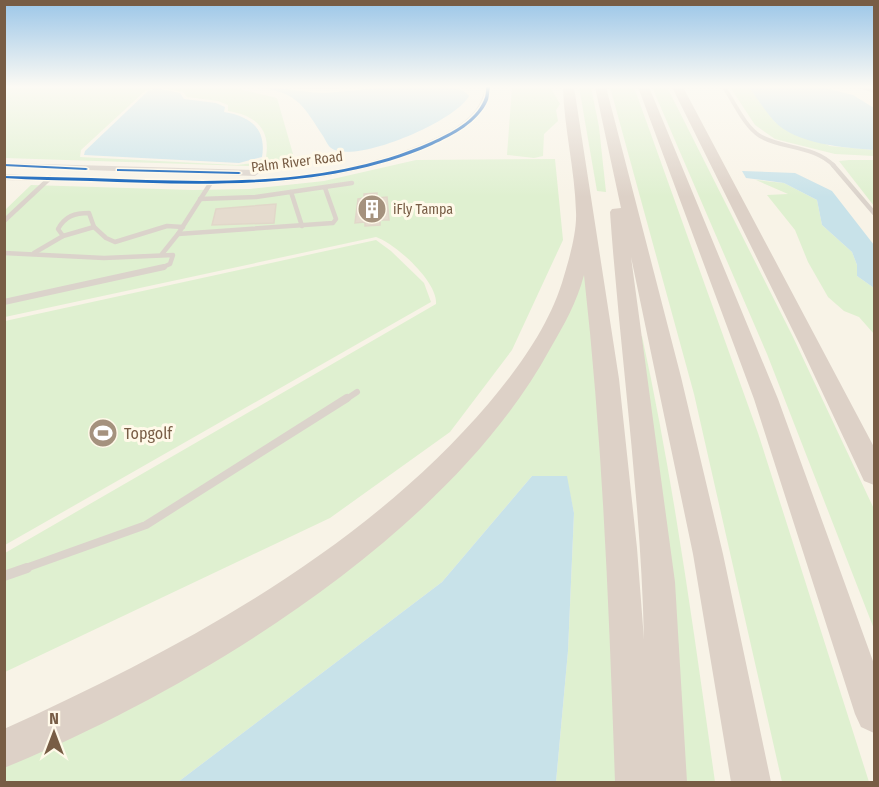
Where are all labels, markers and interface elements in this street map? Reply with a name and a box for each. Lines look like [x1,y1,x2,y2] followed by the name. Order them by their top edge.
[250,148,344,176] street label: Palm River Road
[356,193,388,225] building icon: iFly Tampa
[393,201,453,218] place label: iFly Tampa
[87,417,119,449] sports icon: Topgolf
[124,424,173,443] place label: Topgolf
[24,703,84,763] north arrow
[49,709,59,728] text: N

